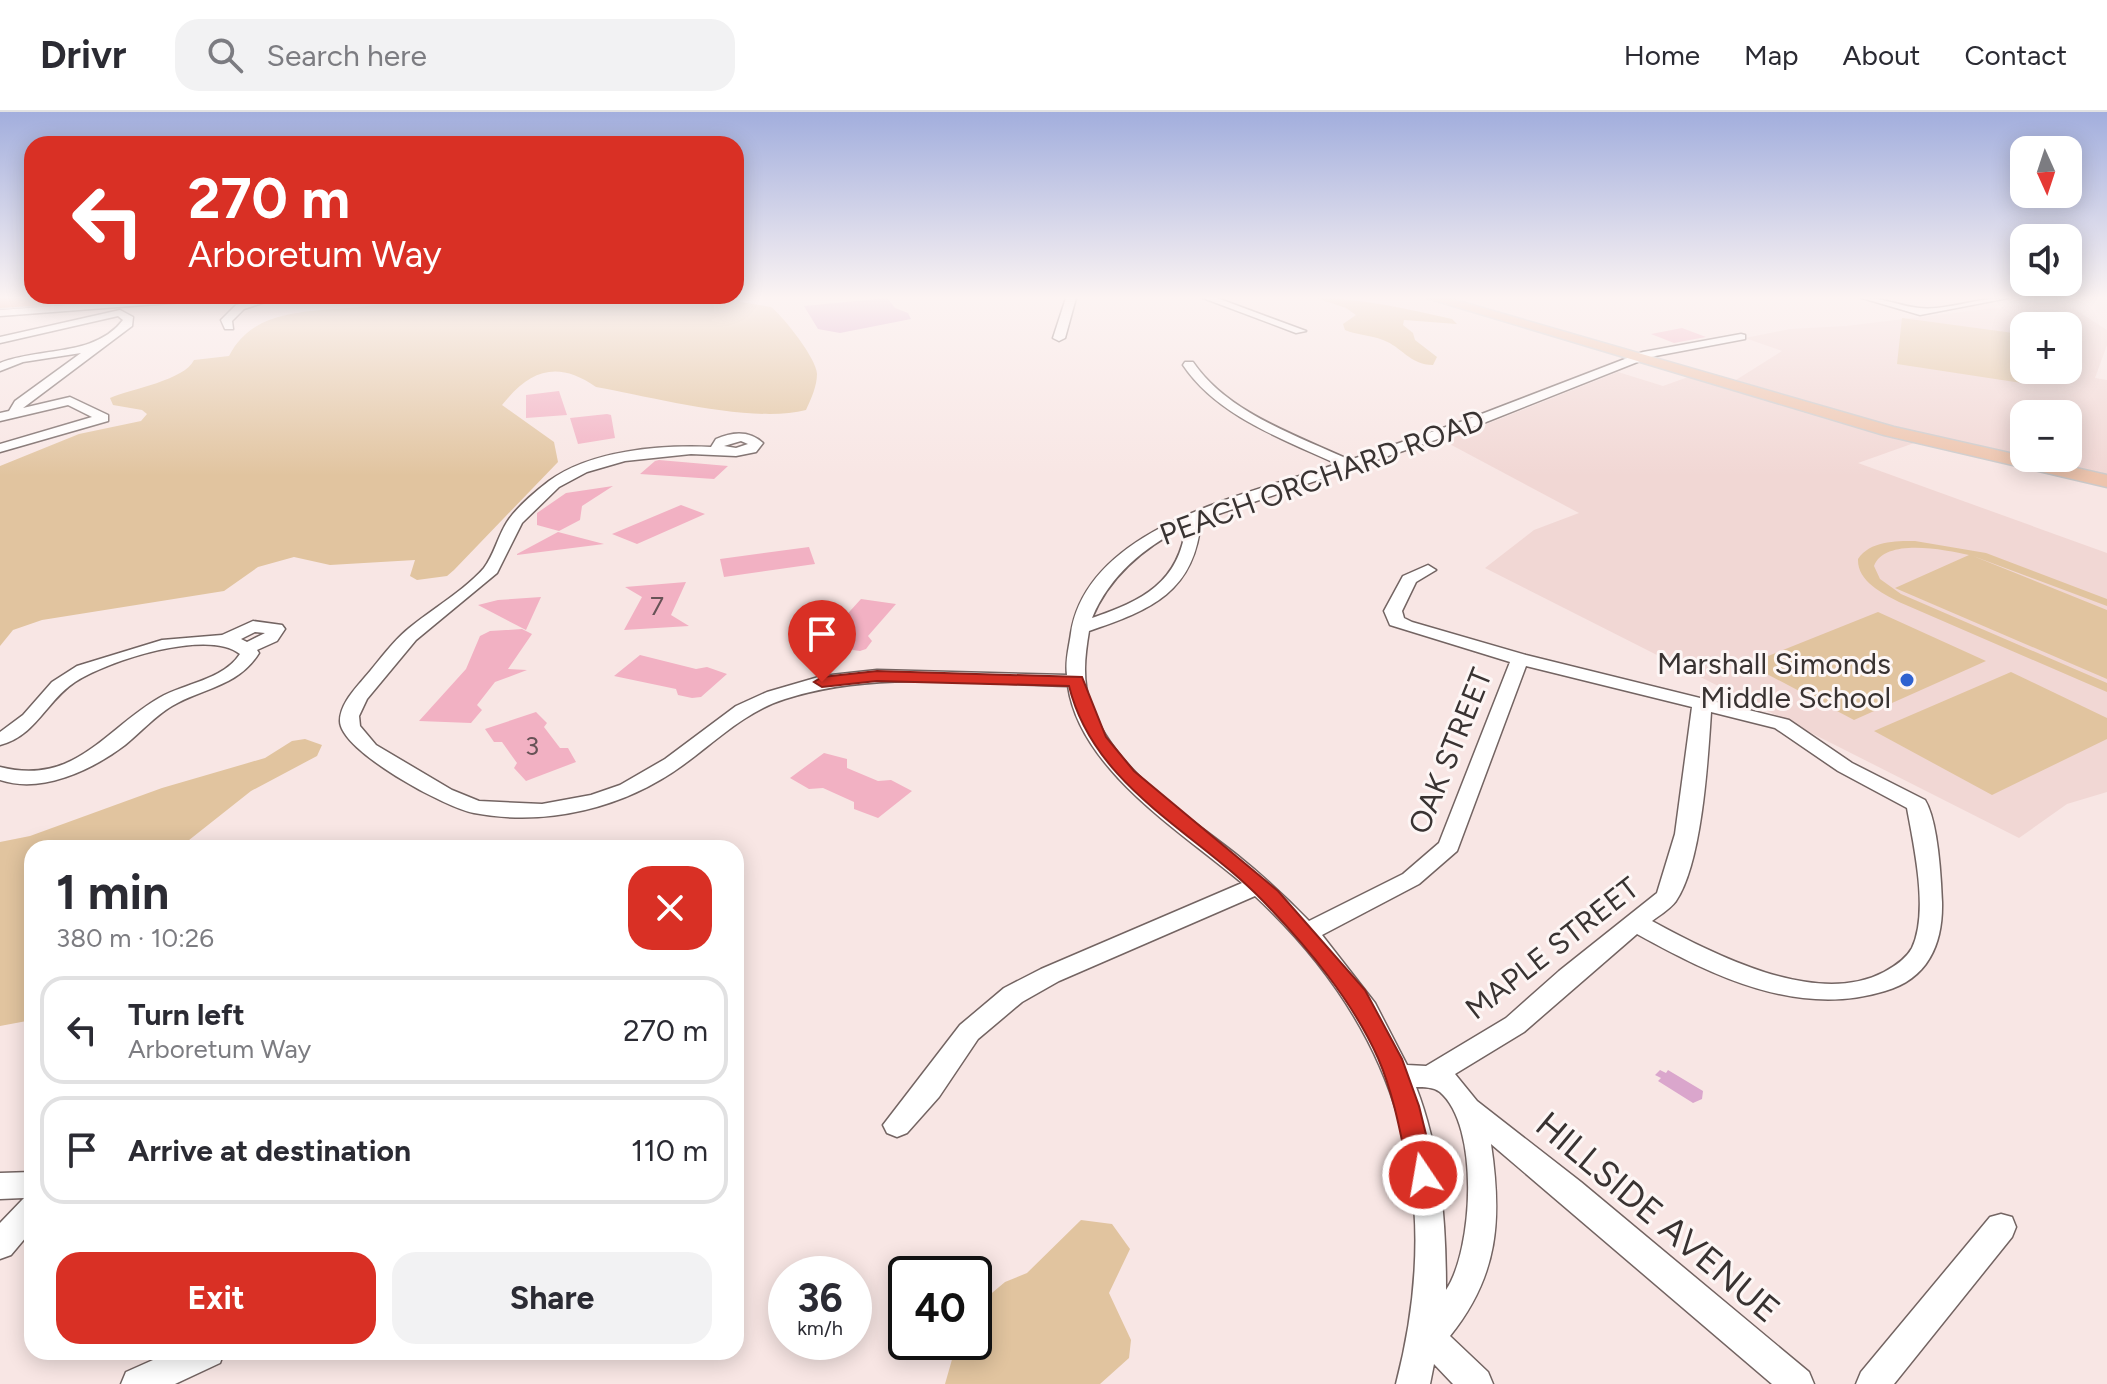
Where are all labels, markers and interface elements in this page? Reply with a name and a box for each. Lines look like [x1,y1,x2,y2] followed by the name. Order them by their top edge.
[175,19,735,91] search box
[40,32,127,78] text: Drivr
[203,33,247,77] icon: search
[267,37,427,74] text: Search here
[1624,38,1700,72] text: Home
[1744,38,1799,72] text: Map
[1843,38,1920,72] text: About
[1964,38,2067,72] text: Contact
[2010,136,2082,208] north arrow
[2010,136,2082,472] map controls
[188,165,350,232] text: 270 m
[56,168,160,272] icon: left
[2010,224,2082,296] button: sound
[188,233,442,276] text: Arboretum Way
[2010,312,2082,384] button: +
[2010,400,2082,472] button: −
[1155,401,1489,553] street label: PEACH ORCHARD ROAD
[650,590,664,622] house number: 7
[788,600,856,682] pin
[800,612,844,656] icon: arrive
[1657,645,1891,716] place label: Marshall Simonds Middle School
[1400,662,1500,839] street label: OAK STREET
[1898,671,1916,689] marker: Marshall Simonds Middle School
[525,730,539,762] house number: 3
[56,863,169,921] text: 1 min
[628,866,712,950] button: close
[1458,869,1646,1027] street label: MAPLE STREET
[56,922,214,954] text: 380 m · 10:26
[128,996,245,1033] text: Turn left
[60,1008,104,1052] icon: left
[623,1012,708,1049] text: 270 m
[128,1033,311,1065] text: Arboretum Way
[1527,1103,1789,1331] street label: HILLSIDE AVENUE
[60,1128,104,1172] icon: arrive
[128,1132,411,1169] text: Arrive at destination
[631,1132,708,1169] text: 110 m
[1381,1133,1465,1217] position arrow
[56,1252,376,1344] button: Exit
[392,1252,712,1344] button: Share
[888,1256,992,1360] speed limit sign: 40
[797,1274,843,1322] text: 36
[797,1316,843,1340] text: km/h

